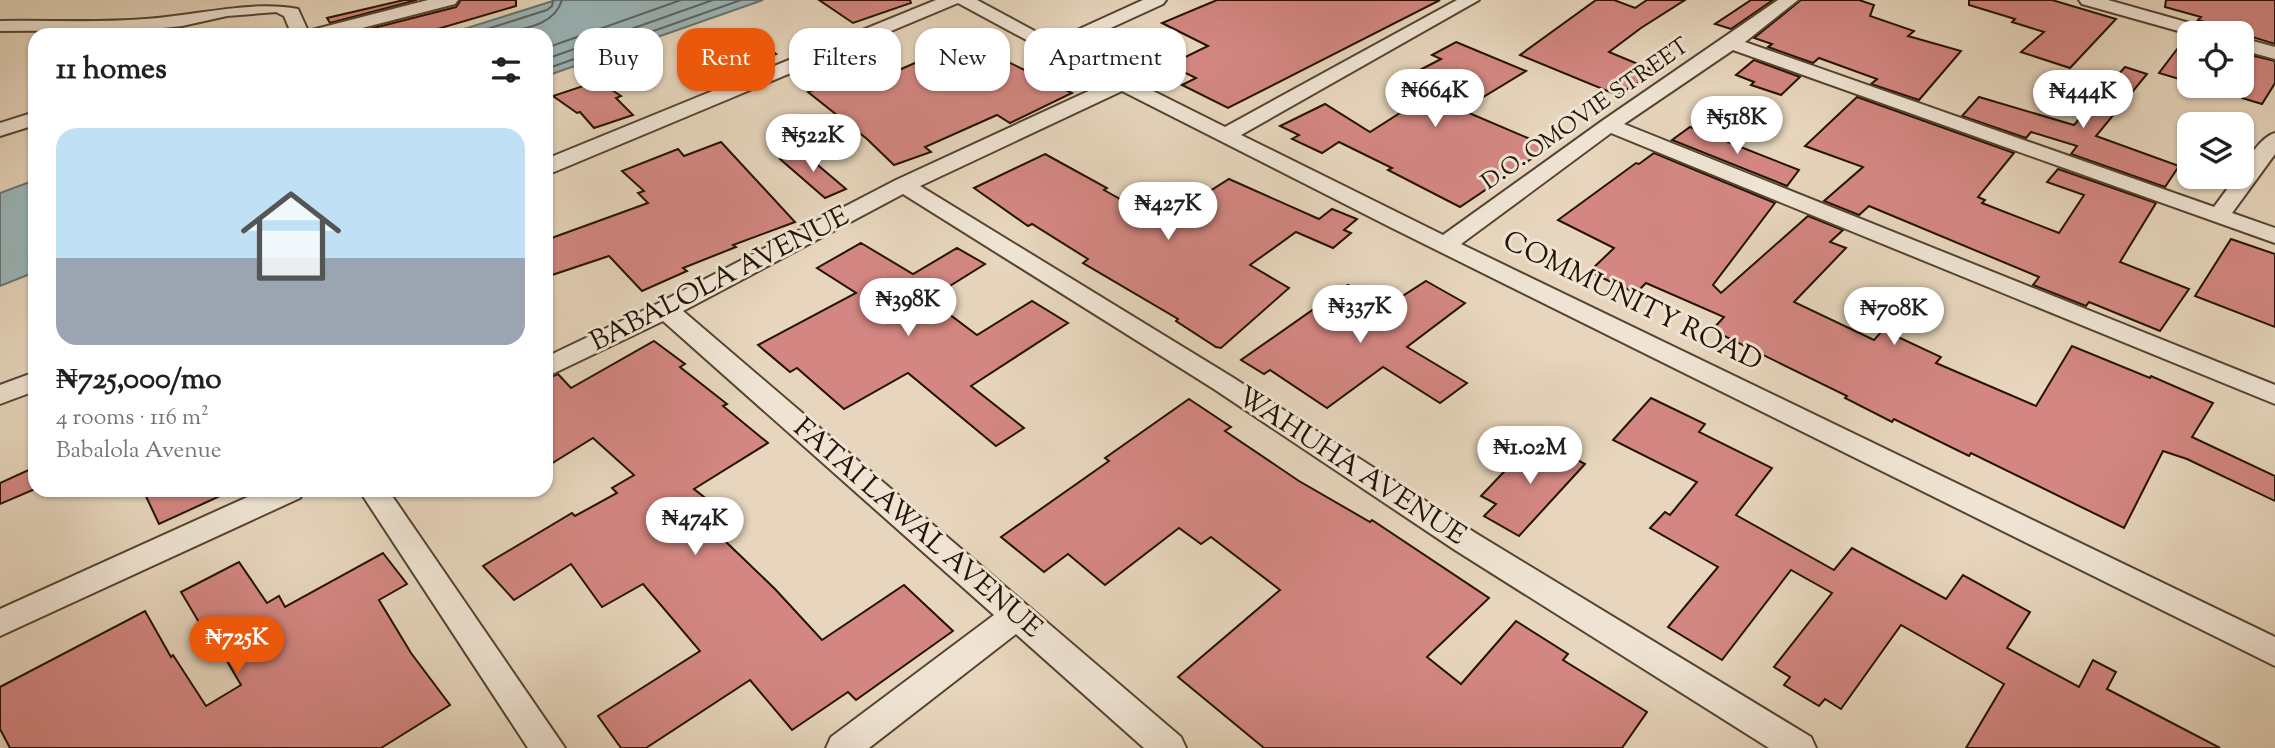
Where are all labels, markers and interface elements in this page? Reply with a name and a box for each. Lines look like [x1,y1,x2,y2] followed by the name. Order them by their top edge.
[2177,21,2254,189] map controls
[2177,21,2254,98] button: locate
[574,28,663,91] chip: Buy
[677,28,775,91] chip: Rent
[789,28,901,91] chip: Filters
[915,28,1010,91] chip: New
[1024,28,1186,91] chip: Apartment
[1475,31,1697,199] street label: D.O. OMOVIE STREET
[56,49,167,92] text: 11 homes
[487,51,525,89] icon: filters
[1386,69,1484,129] pin: ₦664K
[2034,71,2132,130] pin: ₦444K
[1401,75,1469,108] text: ₦664K
[2049,76,2117,109] text: ₦444K
[1688,96,1786,156] pin: ₦518K
[1707,102,1767,135] text: ₦518K
[2177,112,2254,189] button: layers
[764,114,862,174] pin: ₦522K
[782,120,844,153] text: ₦522K
[228,173,354,299] icon: home
[1119,182,1217,242] pin: ₦427K
[1134,188,1202,221] text: ₦427K
[584,197,857,363] street label: BABALOLA AVENUE
[1496,222,1768,382] street label: COMMUNITY ROAD
[859,278,957,338] pin: ₦398K
[875,284,941,317] text: ₦398K
[1311,286,1409,345] pin: ₦337K
[1845,288,1943,347] pin: ₦708K
[1328,291,1392,324] text: ₦337K
[1860,293,1928,326] text: ₦708K
[56,359,222,402] text: ₦725,000/mo
[1229,378,1474,556] street label: WAHUHA AVENUE
[56,402,209,435] text: 4 rooms · 116 m²
[784,410,1050,648] street label: FATAI LAWAL AVENUE
[1473,426,1587,486] pin: ₦1.02M
[1493,432,1567,465] text: ₦1.02M
[56,435,221,468] text: Babalola Avenue
[646,498,744,557] pin: ₦474K
[662,503,728,536] text: ₦474K
[188,616,286,676] pin: ₦725K
[205,622,269,655] text: ₦725K

